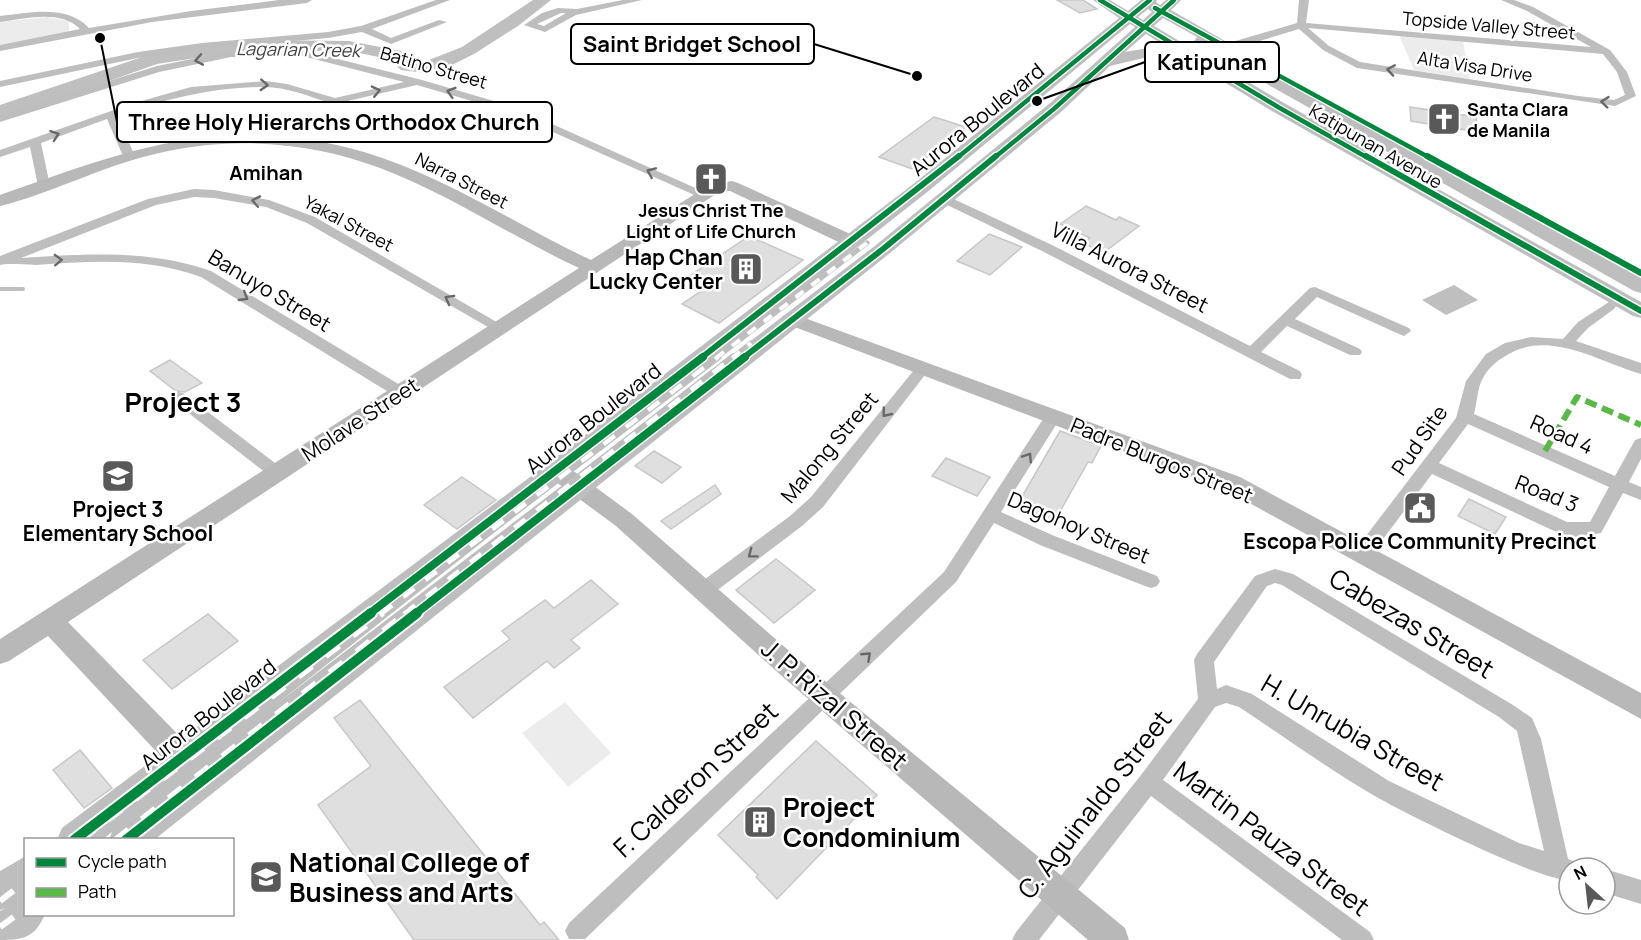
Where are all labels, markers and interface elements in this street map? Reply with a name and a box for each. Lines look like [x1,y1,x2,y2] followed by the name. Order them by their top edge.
[1401,5,1577,45] street label: Topside Valley Street
[571,24,814,64] callout: Saint Bridget School
[583,29,801,59] text: Saint Bridget School
[236,36,363,62] water label: Lagarian Creek
[378,40,490,94] street label: Batino Street
[1145,42,1279,82] callout: Katipunan
[1416,45,1534,87] street label: Alta Visa Drive
[1157,47,1267,77] text: Katipunan
[194,53,204,66] one-way arrow
[904,56,1050,182] street label: Aurora Boulevard
[1386,64,1396,76] one-way arrow
[259,79,268,92] one-way arrow
[371,86,381,99] one-way arrow
[446,87,457,99] one-way arrow
[1600,96,1609,109] one-way arrow
[1467,97,1568,142] place label: Santa Clara de Manila
[1305,98,1447,194] street label: Katipunan Avenue
[1426,101,1462,137] church icon: Santa Clara de Manila
[117,102,552,142] callout: Three Holy Hierarchs Orthodox Church
[129,107,539,137] text: Three Holy Hierarchs Orthodox Church
[49,129,60,142] one-way arrow
[411,146,513,214] street label: Narra Street
[229,159,303,186] district label: Amihan
[693,161,729,197] church icon: Jesus Christ The Light of Life Church
[647,167,658,179] one-way arrow
[300,189,398,257] street label: Yakal Street
[251,196,260,208] one-way arrow
[626,198,796,243] place label: Jesus Christ The Light of Life Church
[1047,215,1213,319] street label: Villa Aurora Street
[203,242,337,338] street label: Banuyo Street
[589,243,723,295] place label: Hap Chan Lucky Center
[728,251,764,287] building icon: Hap Chan Lucky Center
[54,254,63,267] one-way arrow
[238,290,248,302] one-way arrow
[445,295,455,306] one-way arrow
[520,356,666,480] street label: Aurora Boulevard
[296,371,424,467] street label: Molave Street
[125,383,241,420] district label: Project 3
[774,385,884,509] street label: Malong Street
[1385,399,1453,481] street label: Pud Site
[882,407,893,418] one-way arrow
[1526,408,1598,460] street label: Road 4
[1067,411,1257,509] street label: Padre Burgos Street
[1020,452,1031,463] one-way arrow
[100,458,136,494] school or university icon: Project 3 Elementary School
[1511,468,1583,518] street label: Road 3
[1004,484,1154,570] street label: Dagohoy Street
[1402,490,1438,526] public building icon: Escopa Police Community Precinct
[23,495,213,547] place label: Project 3 Elementary School
[1243,527,1597,555] place label: Escopa Police Community Precinct
[748,546,759,557] one-way arrow
[1323,560,1501,686] street label: Cabezas Street
[754,630,916,778] street label: J. P. Rizal Street
[135,652,281,776] street label: Aurora Boulevard
[860,652,871,663] one-way arrow
[1255,665,1451,799] street label: H. Unrubia Street
[605,693,785,865] street label: F. Calderon Street
[1009,702,1179,906] street label: C. Aguinaldo Street
[1167,752,1377,924] street label: Martin Pauza Street
[783,789,960,855] place label: Project Condominium
[742,804,778,840] building icon: Project Condominium
[24,838,234,916] legend
[289,844,529,910] place label: National College of Business and Arts
[78,849,167,873] text: Cycle path
[1557,856,1617,916] north arrow
[248,859,284,895] school or university icon: National College of Business and Arts
[1570,860,1590,885] text: N
[78,879,116,903] text: Path

